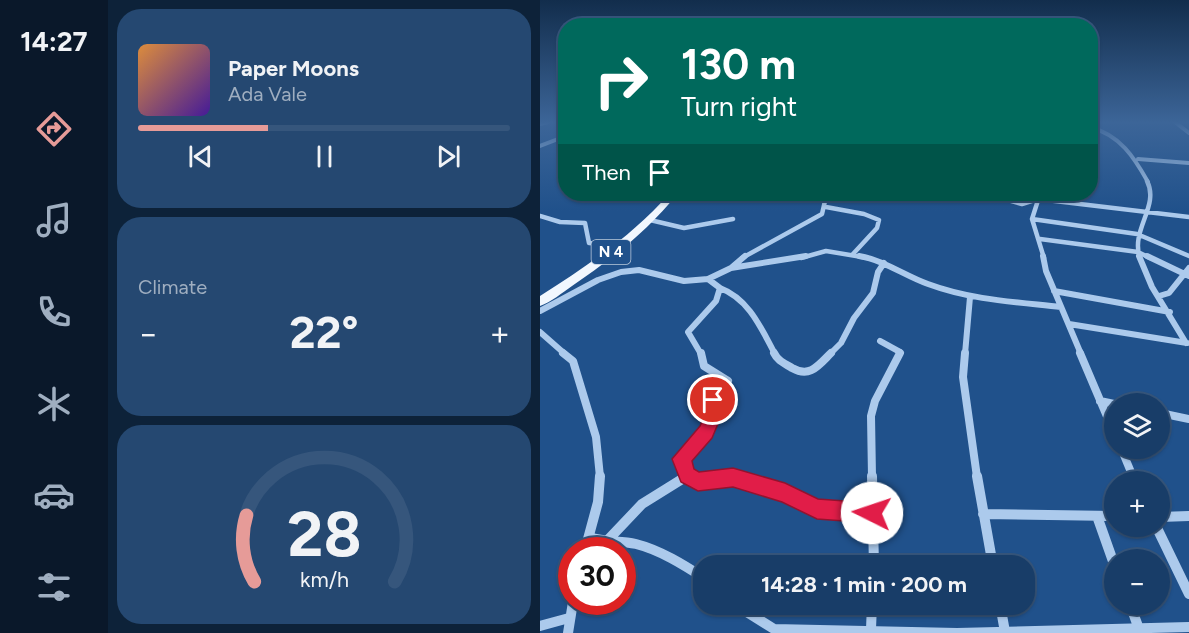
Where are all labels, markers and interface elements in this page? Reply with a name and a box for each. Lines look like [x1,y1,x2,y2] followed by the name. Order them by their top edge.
[20,25,88,58] text: 14:27
[681,39,796,90] text: 130 m
[582,42,660,120] icon: right
[228,55,359,82] text: Paper Moons
[228,82,307,106] text: Ada Vale
[681,90,797,123] text: Turn right
[33,108,75,150] icon: directions
[184,140,217,173] icon: previous
[308,140,341,173] icon: pause
[432,140,465,173] icon: next
[643,156,676,189] icon: arrive
[582,159,631,186] text: Then
[33,199,75,241] icon: music
[592,240,630,264] road number: N 4
[138,275,207,299] text: Climate
[33,291,75,333] icon: phone
[289,305,359,359] text: 22°
[138,314,159,353] text: −
[489,314,510,353] text: +
[687,374,738,425] pin
[33,383,75,425] icon: climate
[696,383,729,416] icon: arrive
[1104,393,1170,615] map controls
[1104,393,1170,459] button: layers
[1104,471,1170,537] button: +
[33,474,75,516] icon: car
[840,481,904,545] position arrow
[287,497,361,572] text: 28
[558,537,636,615] speed limit sign: 30
[1104,549,1170,615] button: −
[33,566,75,608] icon: filters
[300,567,348,592] text: km/h
[761,571,967,598] text: 14:28 · 1 min · 200 m

